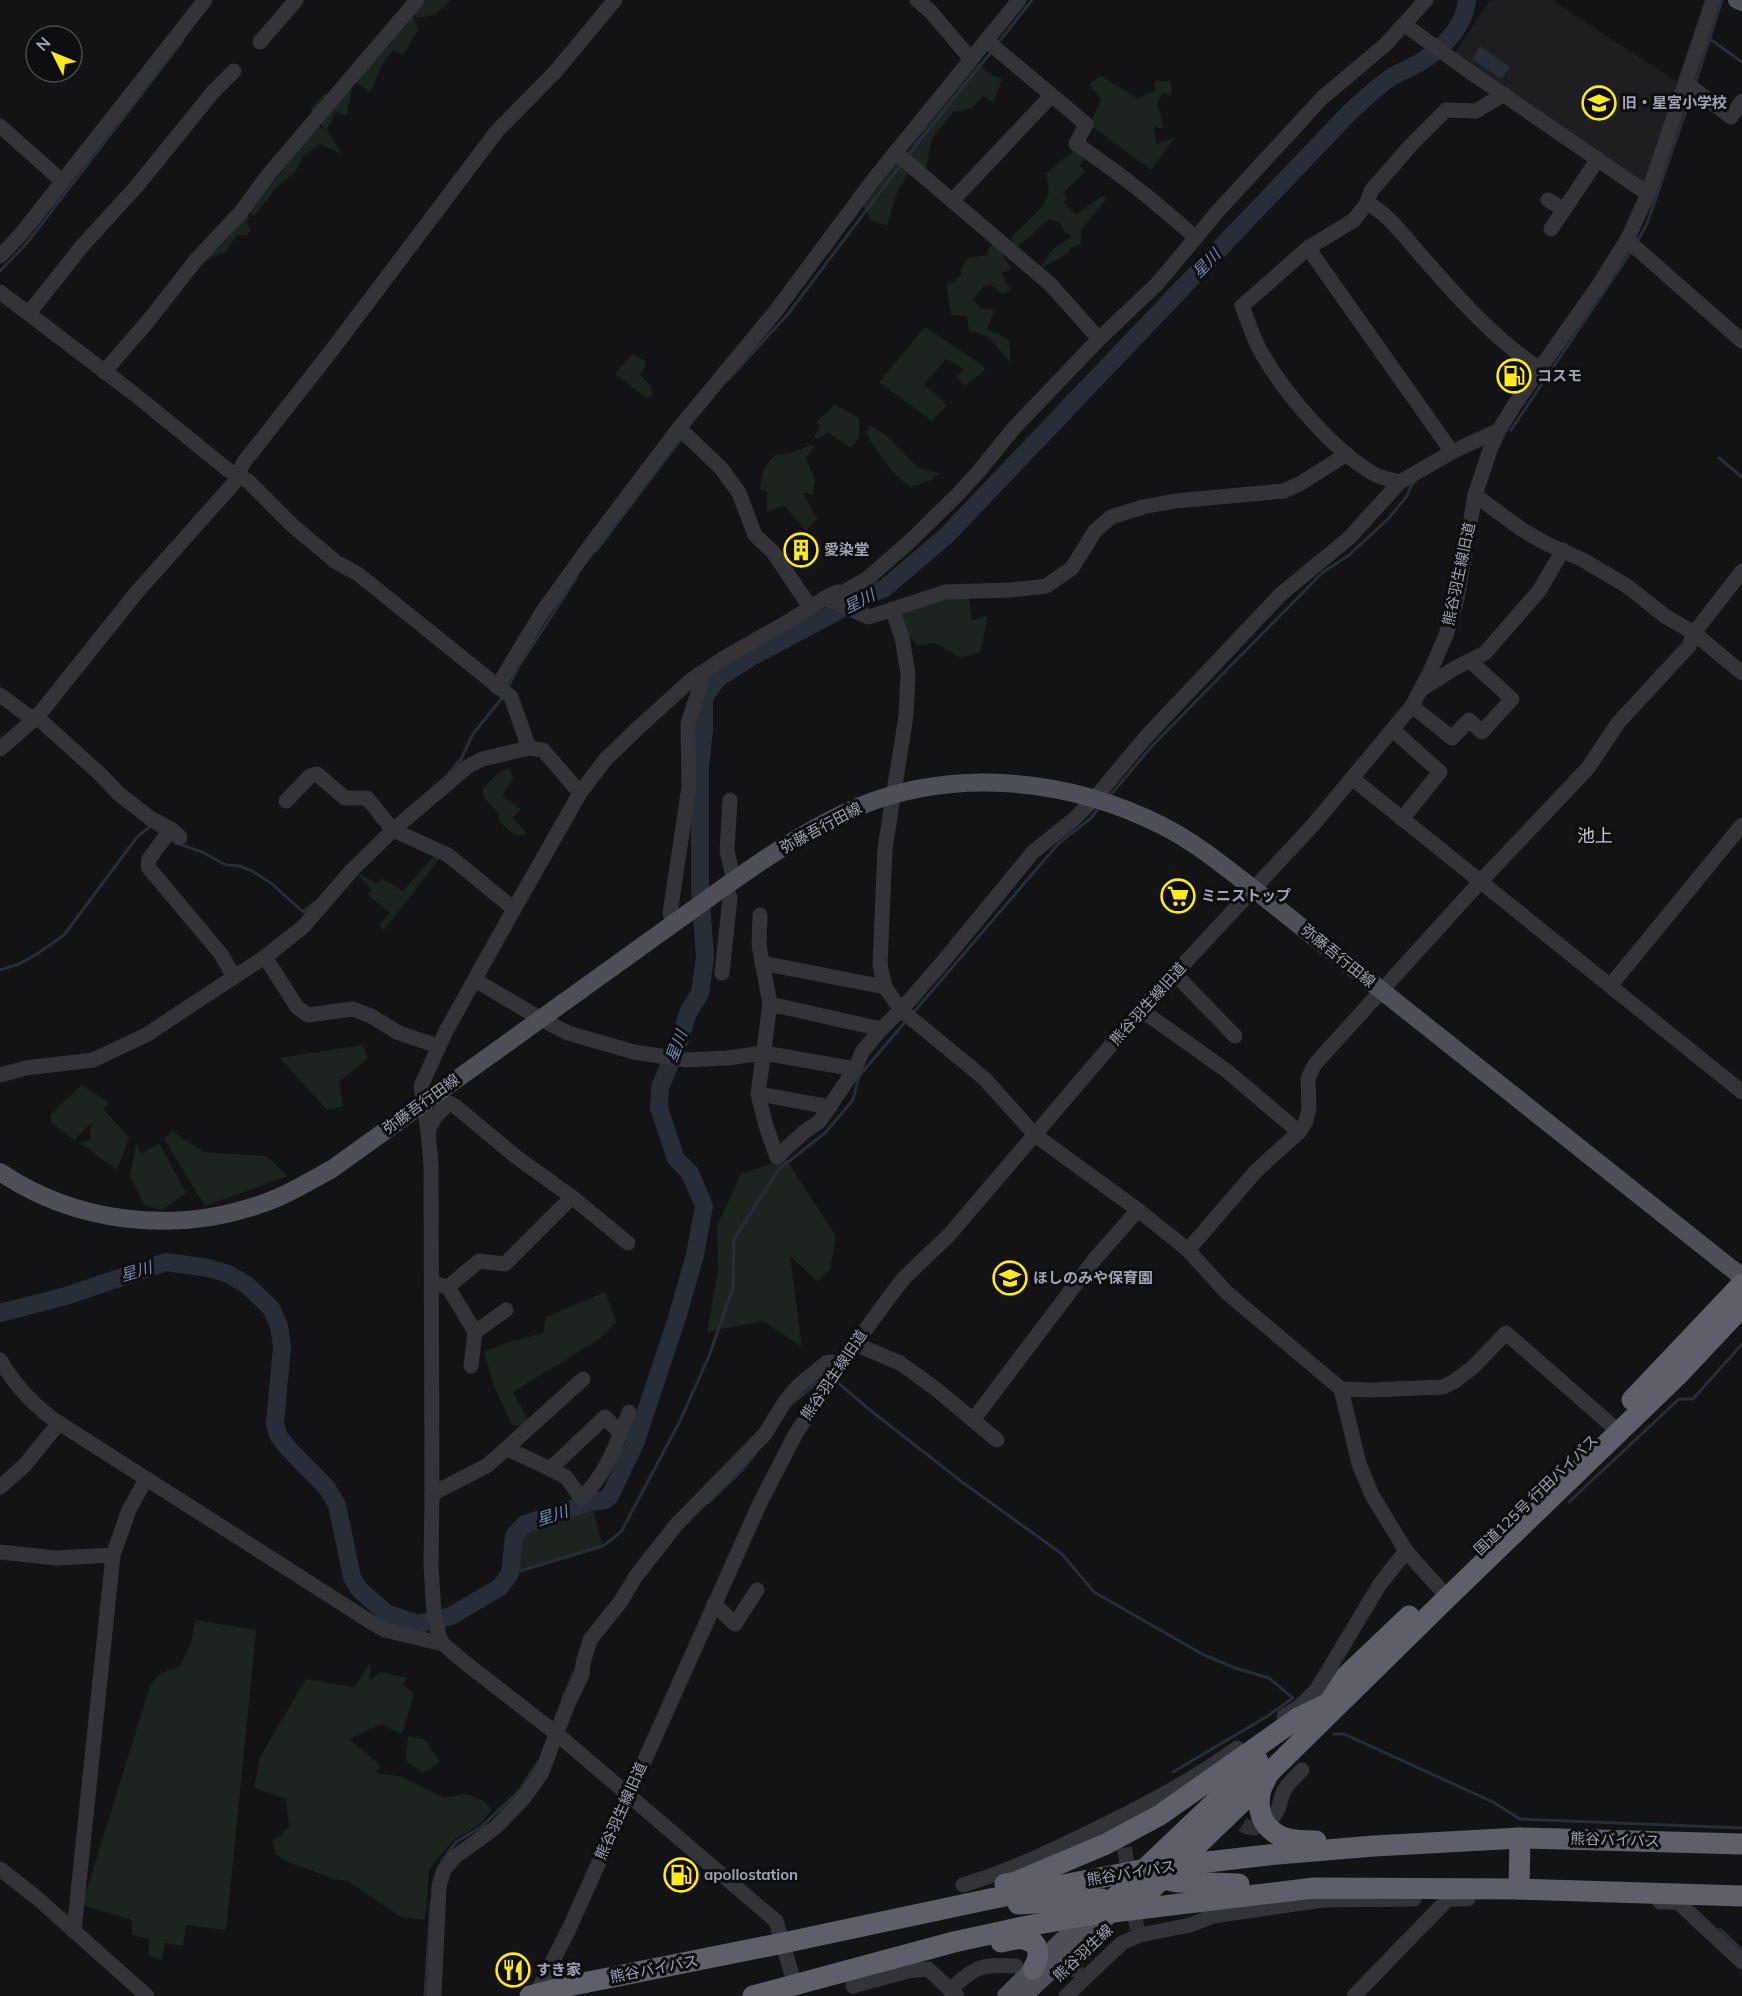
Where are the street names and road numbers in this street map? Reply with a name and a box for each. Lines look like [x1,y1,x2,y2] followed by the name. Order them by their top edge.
[1438,521,1479,627] street label: 熊谷羽生線旧道
[777,798,865,857] street label: 弥藤吾行田線
[1297,920,1379,991] street label: 弥藤吾行田線
[1105,958,1190,1049] street label: 熊谷羽生線旧道
[379,1069,463,1138] street label: 弥藤吾行田線
[796,1326,871,1424] street label: 熊谷羽生線旧道
[1469,1430,1602,1559] street label: 国道125号 行田バイパス
[591,1759,651,1863] street label: 熊谷羽生線旧道
[1570,1828,1660,1851] street label: 熊谷バイパス
[1085,1856,1177,1889] street label: 熊谷バイパス
[1049,1920,1117,1985] street label: 熊谷羽生線
[608,1951,700,1986] street label: 熊谷バイパス

